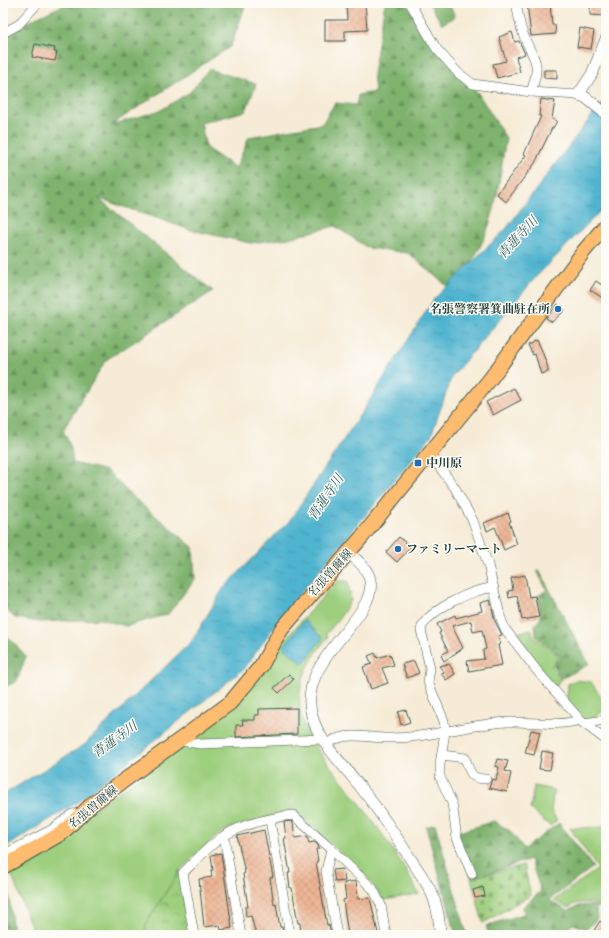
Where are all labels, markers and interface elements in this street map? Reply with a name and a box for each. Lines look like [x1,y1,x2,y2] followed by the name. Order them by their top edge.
[494,212,544,264] water label: 青蓮寺川
[430,302,550,318] place label: 名張警察署箕曲駐在所
[553,304,563,314] marker: 名張警察署箕曲駐在所
[426,456,462,472] place label: 中川原
[413,458,423,468] marker: 中川原
[305,470,350,525] water label: 青蓮寺川
[406,542,502,558] place label: ファミリーマート
[393,544,403,554] marker: ファミリーマート
[305,546,357,601] street label: 名張曽爾線
[89,717,143,763] water label: 青蓮寺川
[66,782,122,833] street label: 名張曽爾線

